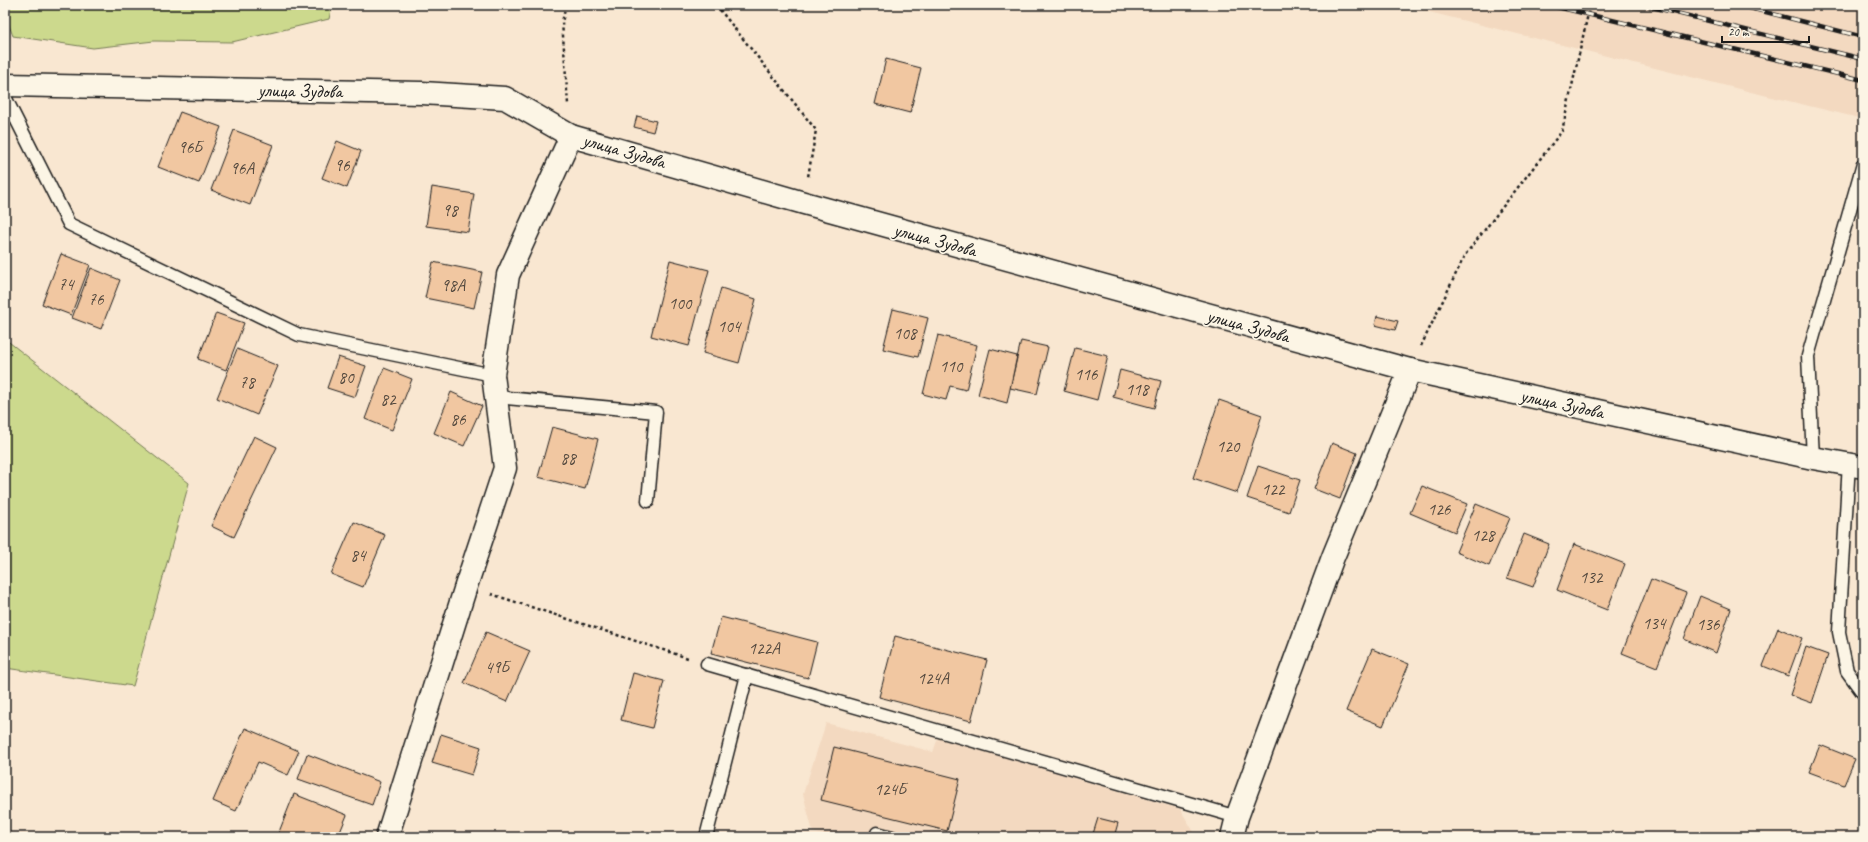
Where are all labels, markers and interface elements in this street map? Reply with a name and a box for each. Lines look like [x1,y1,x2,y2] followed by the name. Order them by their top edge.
[1722,18,1809,44] scale bar
[1728,24,1750,40] text: 20 m
[257,78,345,104] street label: улица Зудова
[579,128,670,175] street label: улица Зудова
[178,137,205,158] house number: 96Б
[334,155,351,176] house number: 96
[230,158,255,179] house number: 96А
[442,200,460,221] house number: 98
[890,217,981,263] street label: улица Зудова
[58,274,76,295] house number: 74
[441,275,466,296] house number: 98А
[88,289,105,310] house number: 76
[669,293,693,314] house number: 100
[1203,303,1294,349] street label: улица Зудова
[718,316,743,337] house number: 104
[894,323,919,344] house number: 108
[940,356,964,377] house number: 110
[1075,364,1099,385] house number: 116
[338,367,355,388] house number: 80
[239,372,257,393] house number: 78
[1126,379,1151,400] house number: 118
[1517,383,1608,425] street label: улица Зудова
[380,389,397,410] house number: 82
[450,409,467,430] house number: 86
[1217,436,1241,457] house number: 120
[560,448,578,469] house number: 88
[1262,479,1286,500] house number: 122
[1428,499,1452,520] house number: 126
[1472,525,1497,546] house number: 128
[350,545,368,566] house number: 84
[1580,567,1604,588] house number: 132
[1643,613,1668,634] house number: 134
[1697,614,1721,635] house number: 136
[748,638,781,659] house number: 122А
[485,657,512,678] house number: 49Б
[917,668,950,689] house number: 124А
[874,779,909,800] house number: 124Б

